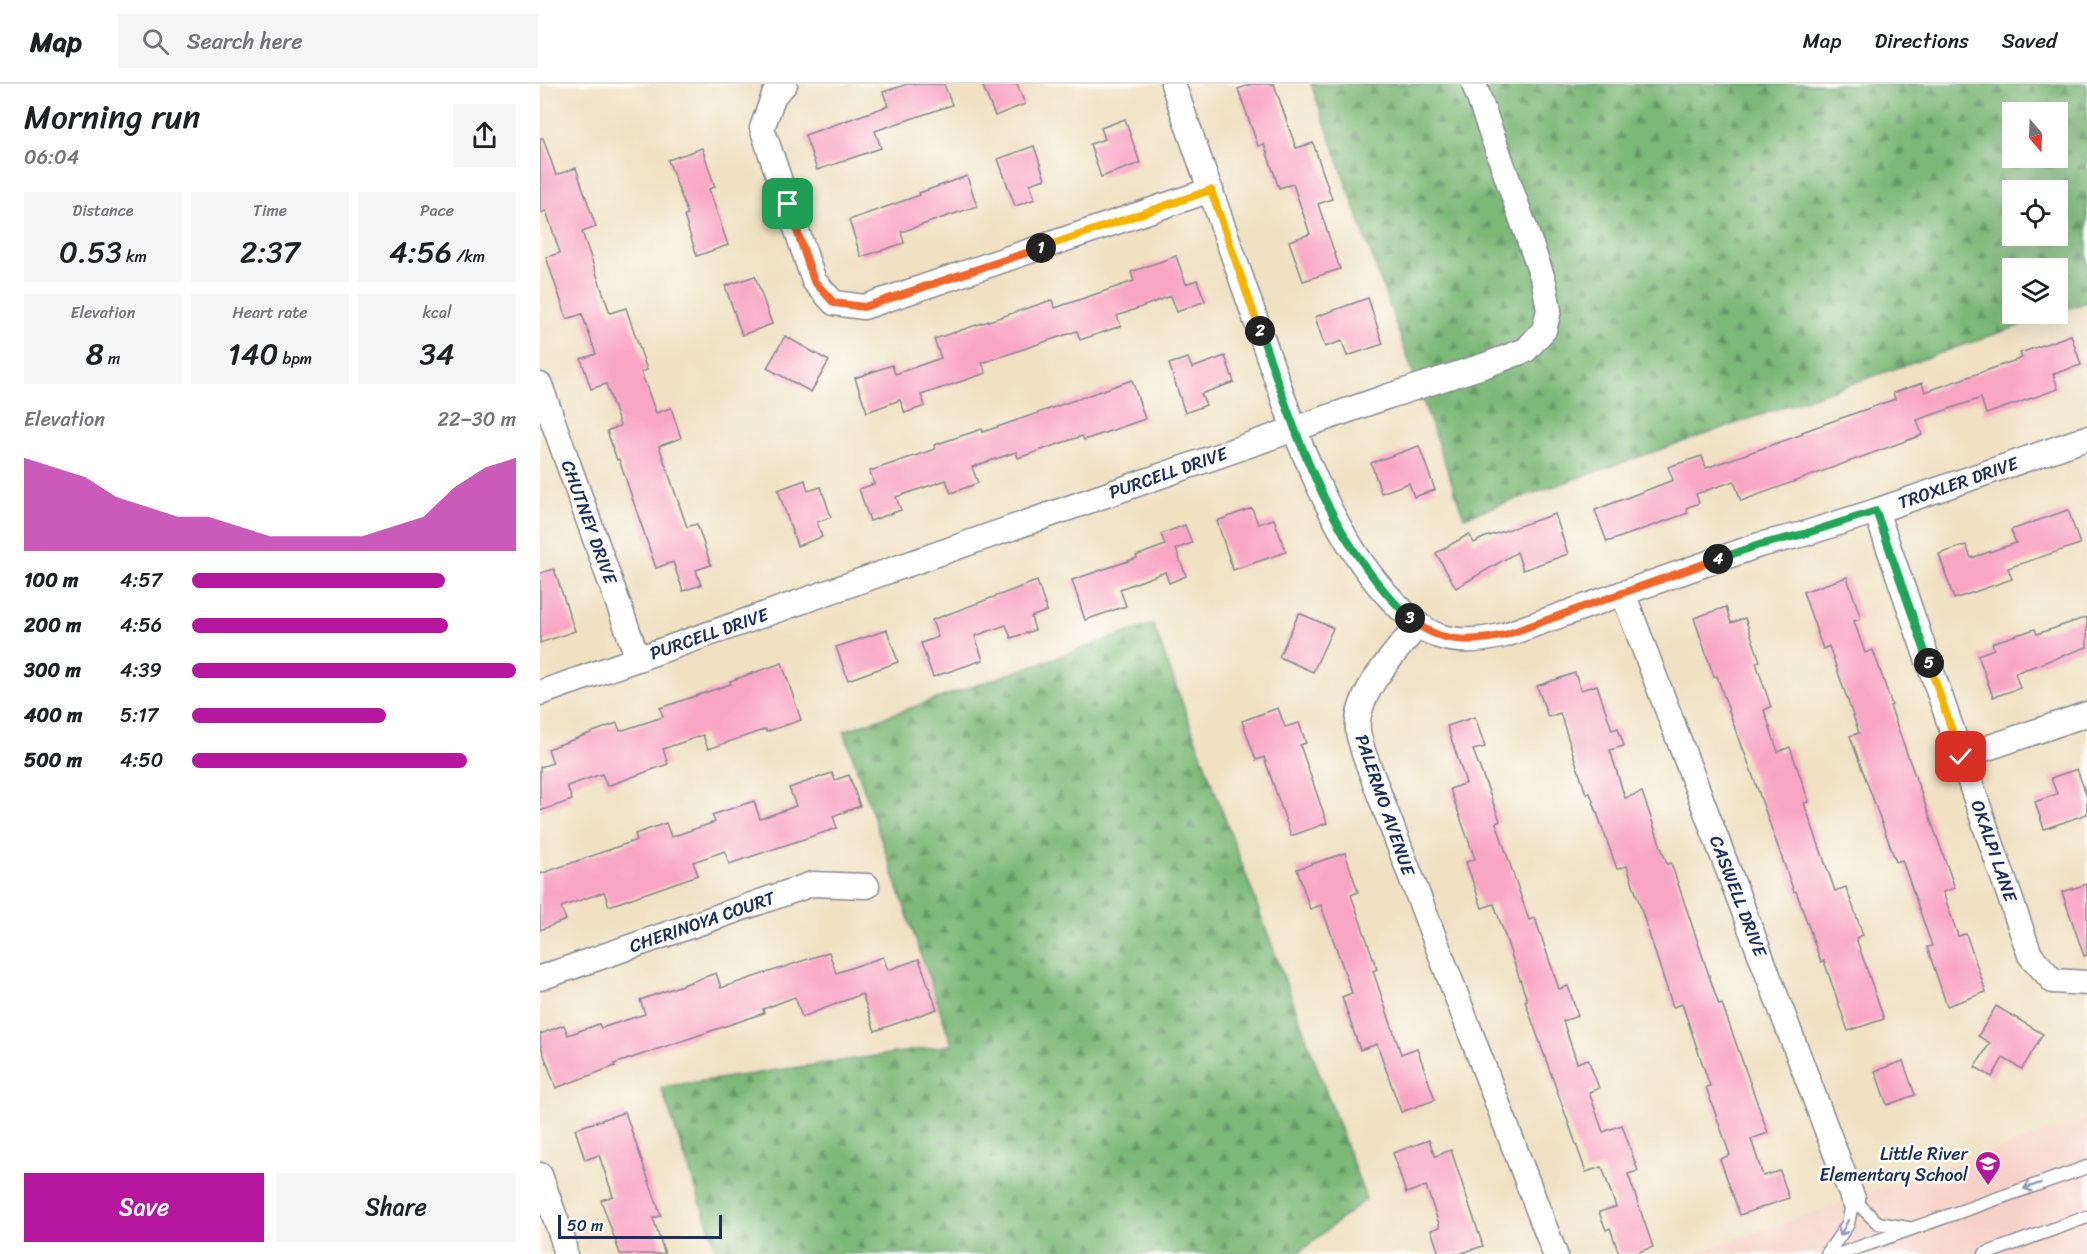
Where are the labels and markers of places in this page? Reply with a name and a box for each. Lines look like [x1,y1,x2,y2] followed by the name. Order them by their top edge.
[762,178,813,229] pin
[1026,233,1056,263] pin: 1
[1245,316,1275,346] pin: 2
[1703,544,1733,574] pin: 4
[1395,603,1425,633] pin: 3
[1914,648,1944,678] pin: 5
[1935,731,1986,782] pin
[1819,1138,1970,1191] place label: Little River Elementary School
[1973,1149,2003,1187] school or university icon: Little River Elementary School

